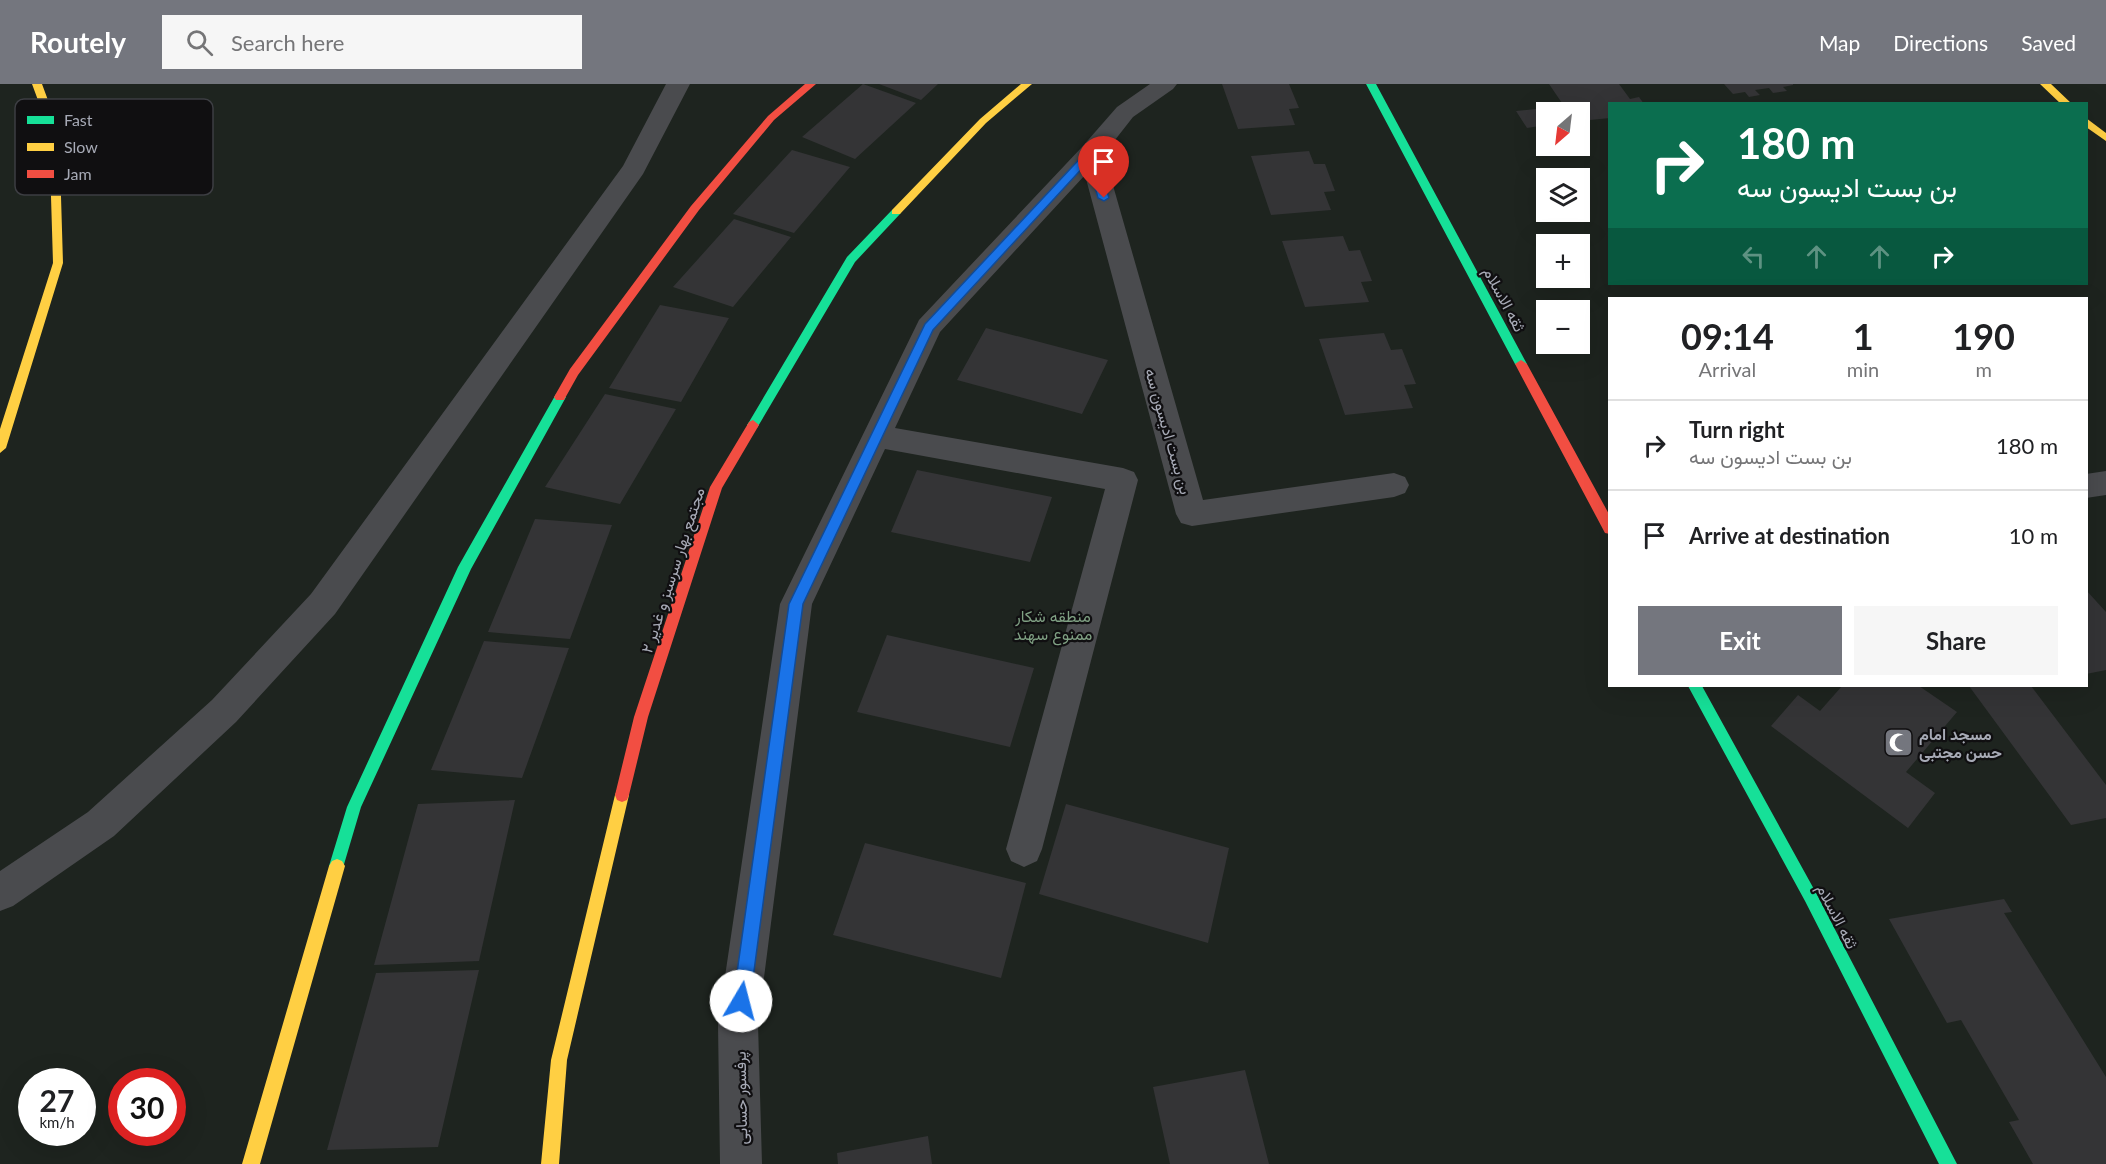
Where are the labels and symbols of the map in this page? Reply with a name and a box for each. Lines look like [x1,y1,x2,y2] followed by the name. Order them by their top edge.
[15,99,213,195] legend
[1536,102,1590,156] north arrow
[64,110,93,129] text: Fast
[1078,136,1129,198] pin
[64,137,98,156] text: Slow
[64,164,92,183] text: Jam
[1478,264,1530,335] street label: ثقه الاسلام
[1140,366,1196,497] street label: بن بست ادیسون سه
[636,485,711,656] street label: مجتمع بهار سرسبز و غدیر ۲
[1014,606,1092,646] park label: منطقه شکار ممنوع سهند
[1919,724,2002,762] place label: مسجد امام حسن مجتبی
[1882,726,1914,758] mosque icon: مسجد امام حسن مجتبی
[1812,880,1862,953] street label: ثقه الاسلام
[709,969,773,1033] position arrow
[730,1051,753,1145] street label: پرفسور حسابی
[108,1068,186,1146] speed limit sign: 30

